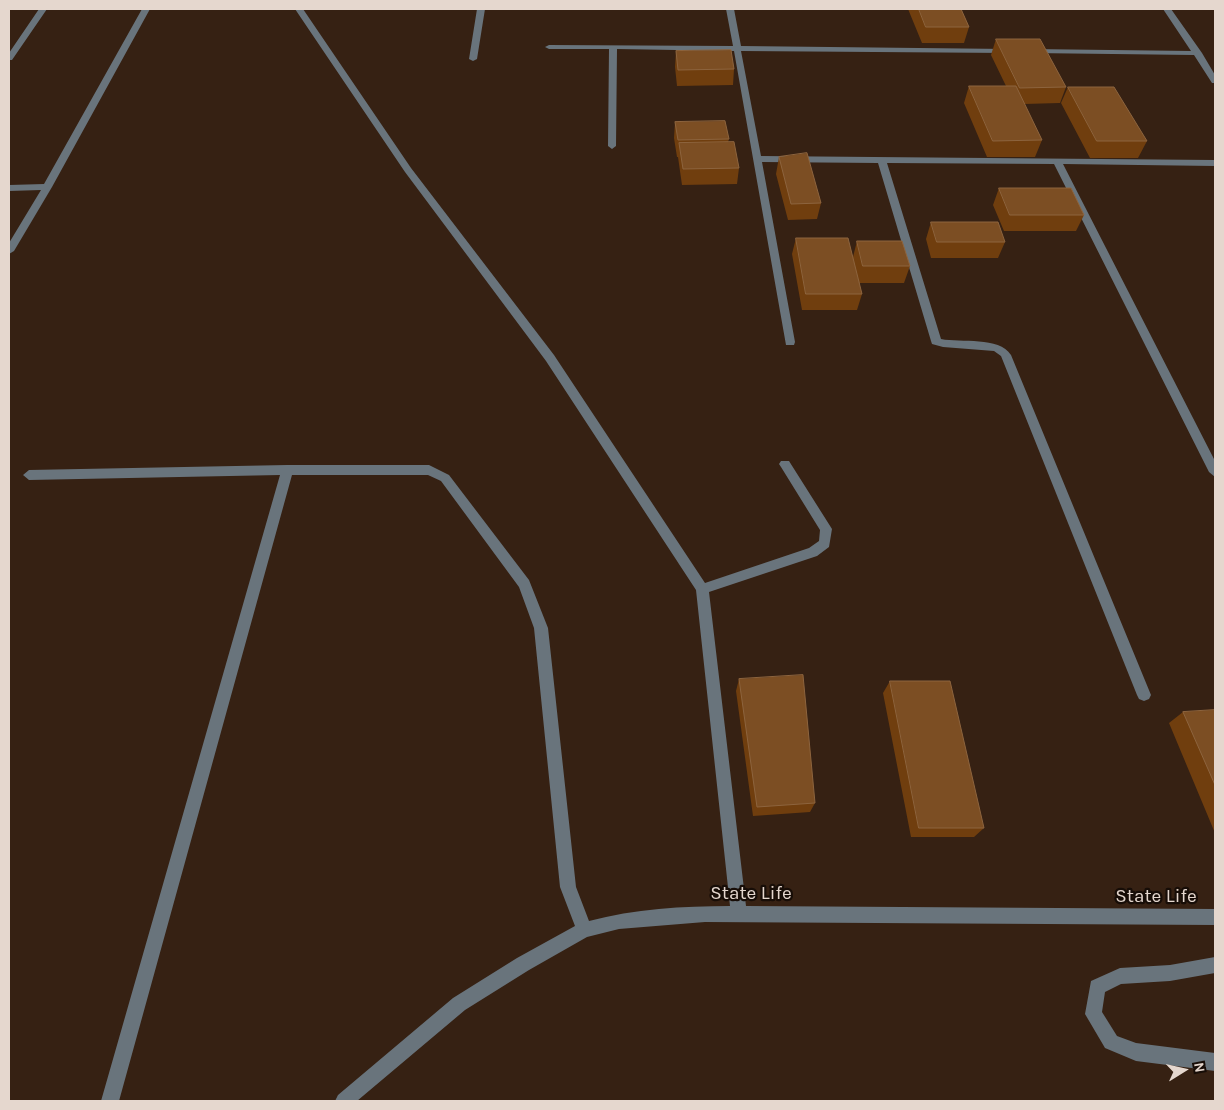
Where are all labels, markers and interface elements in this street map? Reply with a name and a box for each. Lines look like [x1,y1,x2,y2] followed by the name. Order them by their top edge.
[710,883,792,905] street label: State Life
[1115,886,1197,908] street label: State Life
[1159,1045,1209,1095] north arrow
[1190,1061,1209,1074] text: N

